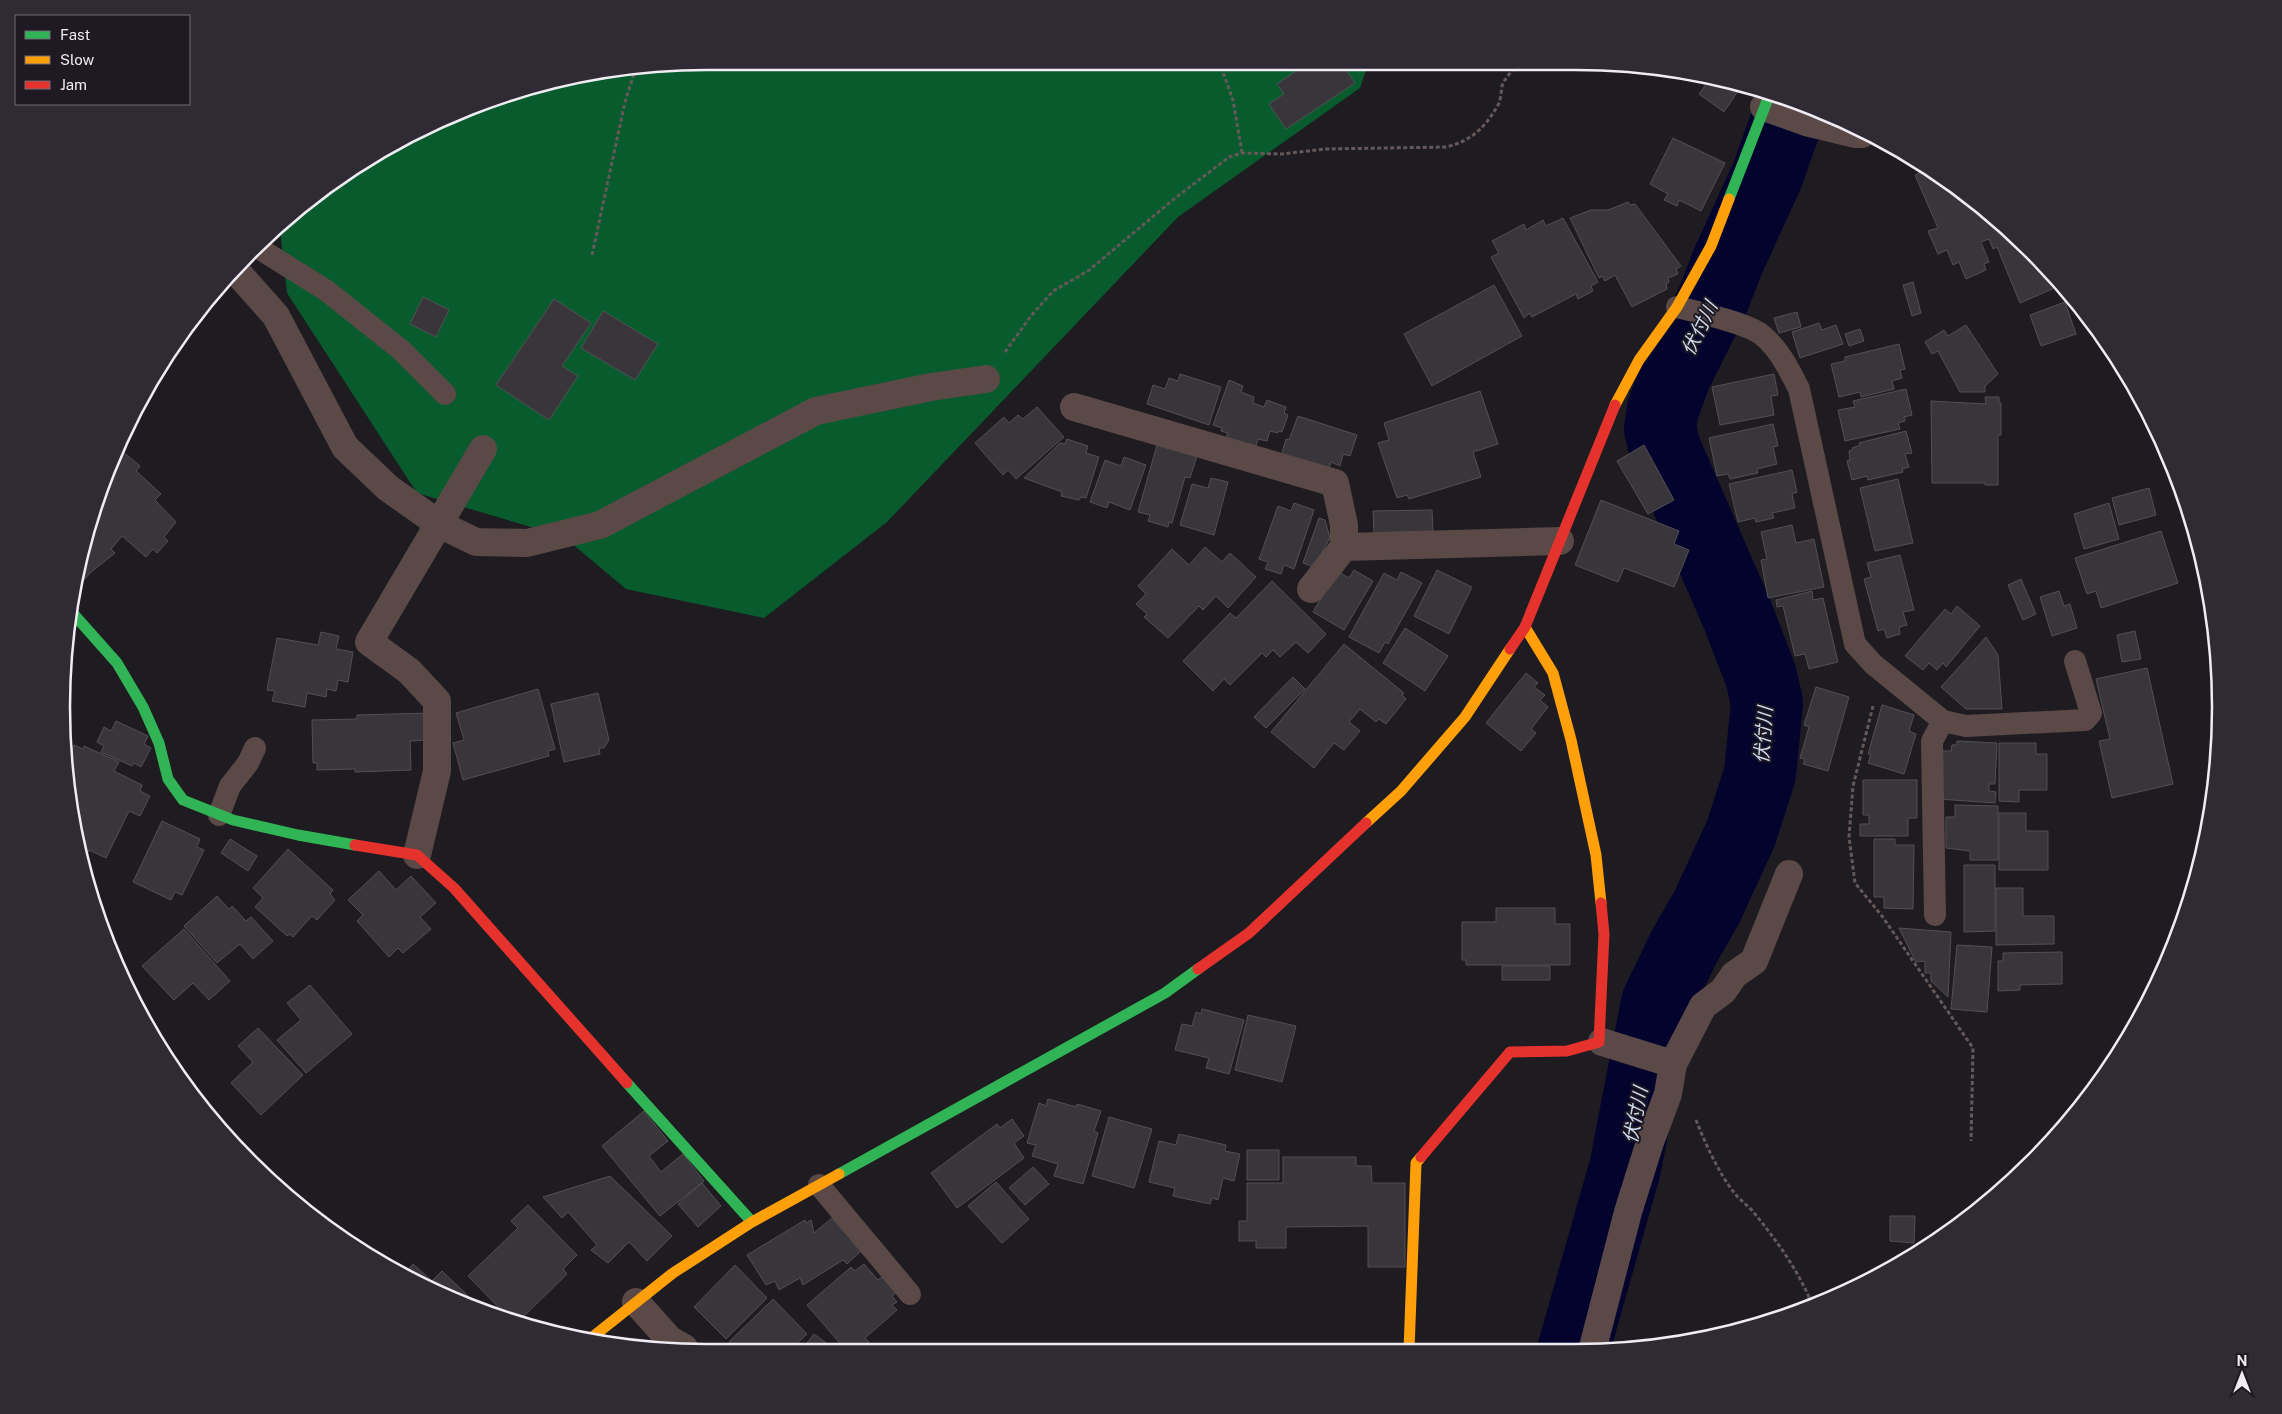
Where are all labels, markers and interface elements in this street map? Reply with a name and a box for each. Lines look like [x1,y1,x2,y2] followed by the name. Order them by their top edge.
[15,15,190,105] legend
[60,26,90,43] text: Fast
[60,51,95,68] text: Slow
[60,76,87,93] text: Jam
[1677,296,1722,358] water label: 伏付川
[1750,704,1776,764] water label: 伏付川
[1619,1083,1652,1145] water label: 伏付川
[2217,1349,2267,1399] north arrow
[2237,1353,2247,1369] text: N

